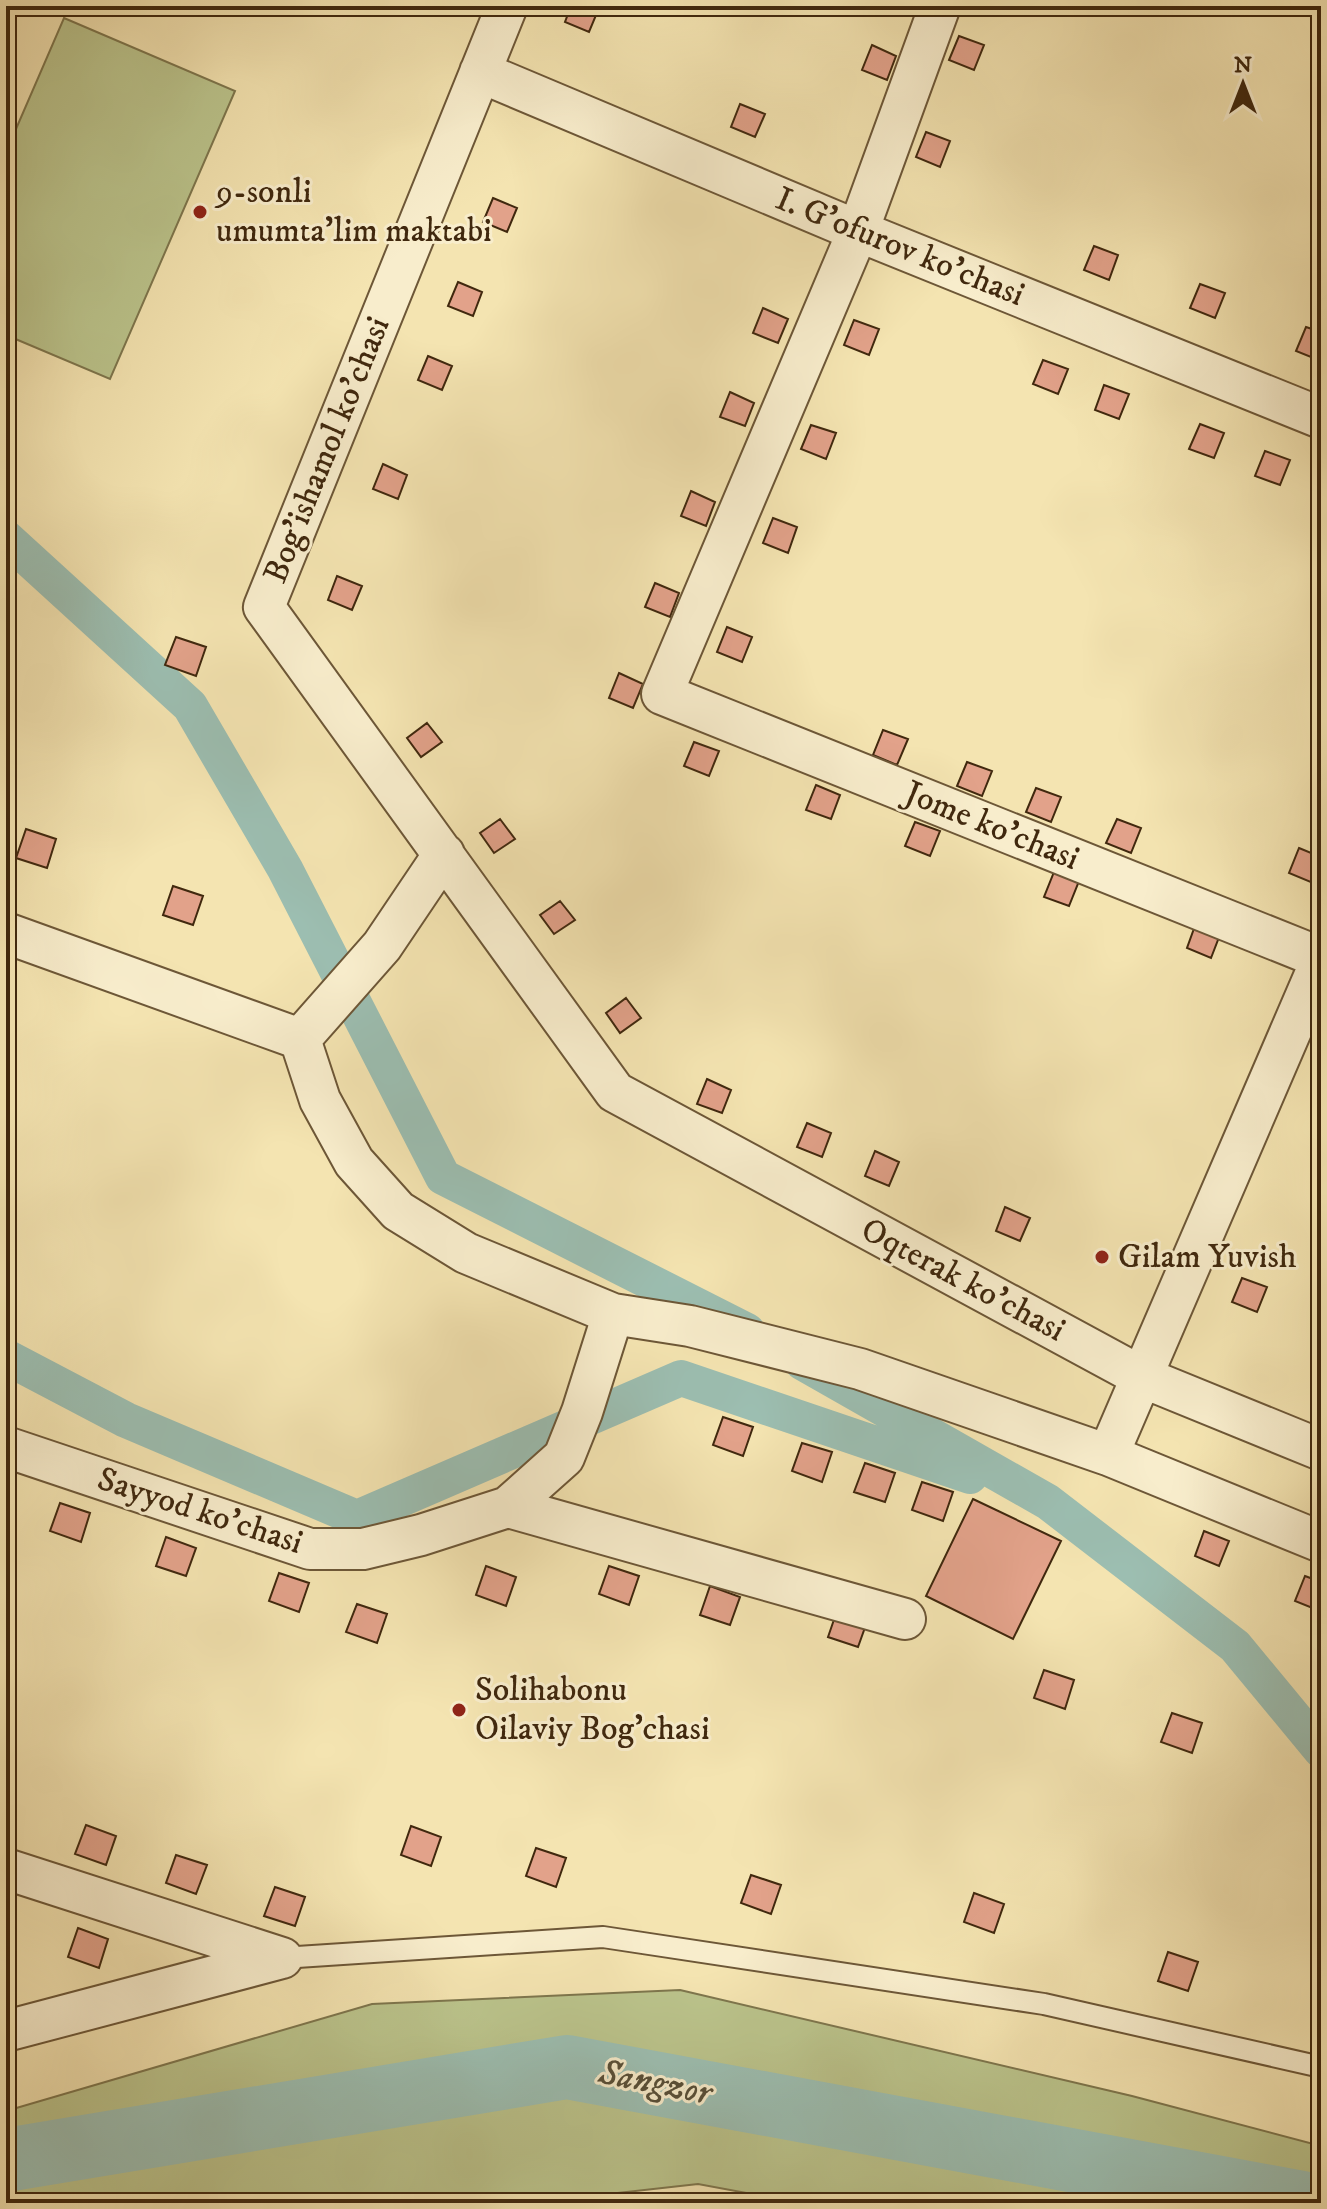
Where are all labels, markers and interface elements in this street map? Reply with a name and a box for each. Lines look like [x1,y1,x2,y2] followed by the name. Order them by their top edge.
[1203,44,1283,124] north arrow
[1234,52,1252,79] text: N
[214,171,492,252] place label: 9-sonli umumta'lim maktabi
[769,178,1031,316] street label: I. G'ofurov ko'chasi
[191,203,209,221] marker: 9-sonli umumta'lim maktabi
[254,311,400,589] street label: Bog'ishamol ko'chasi
[896,771,1085,880] street label: Jome ko'chasi
[854,1209,1072,1351] street label: Oqterak ko'chasi
[1118,1236,1297,1278] place label: Gilam Yuvish
[1093,1248,1111,1266] marker: Gilam Yuvish
[92,1458,308,1564] street label: Sayyod ko'chasi
[475,1669,710,1750] place label: Solihabonu Oilaviy Bog’chasi
[450,1701,468,1719] marker: Solihabonu Oilaviy Bog’chasi
[594,2050,718,2117] water label: Sangzor

